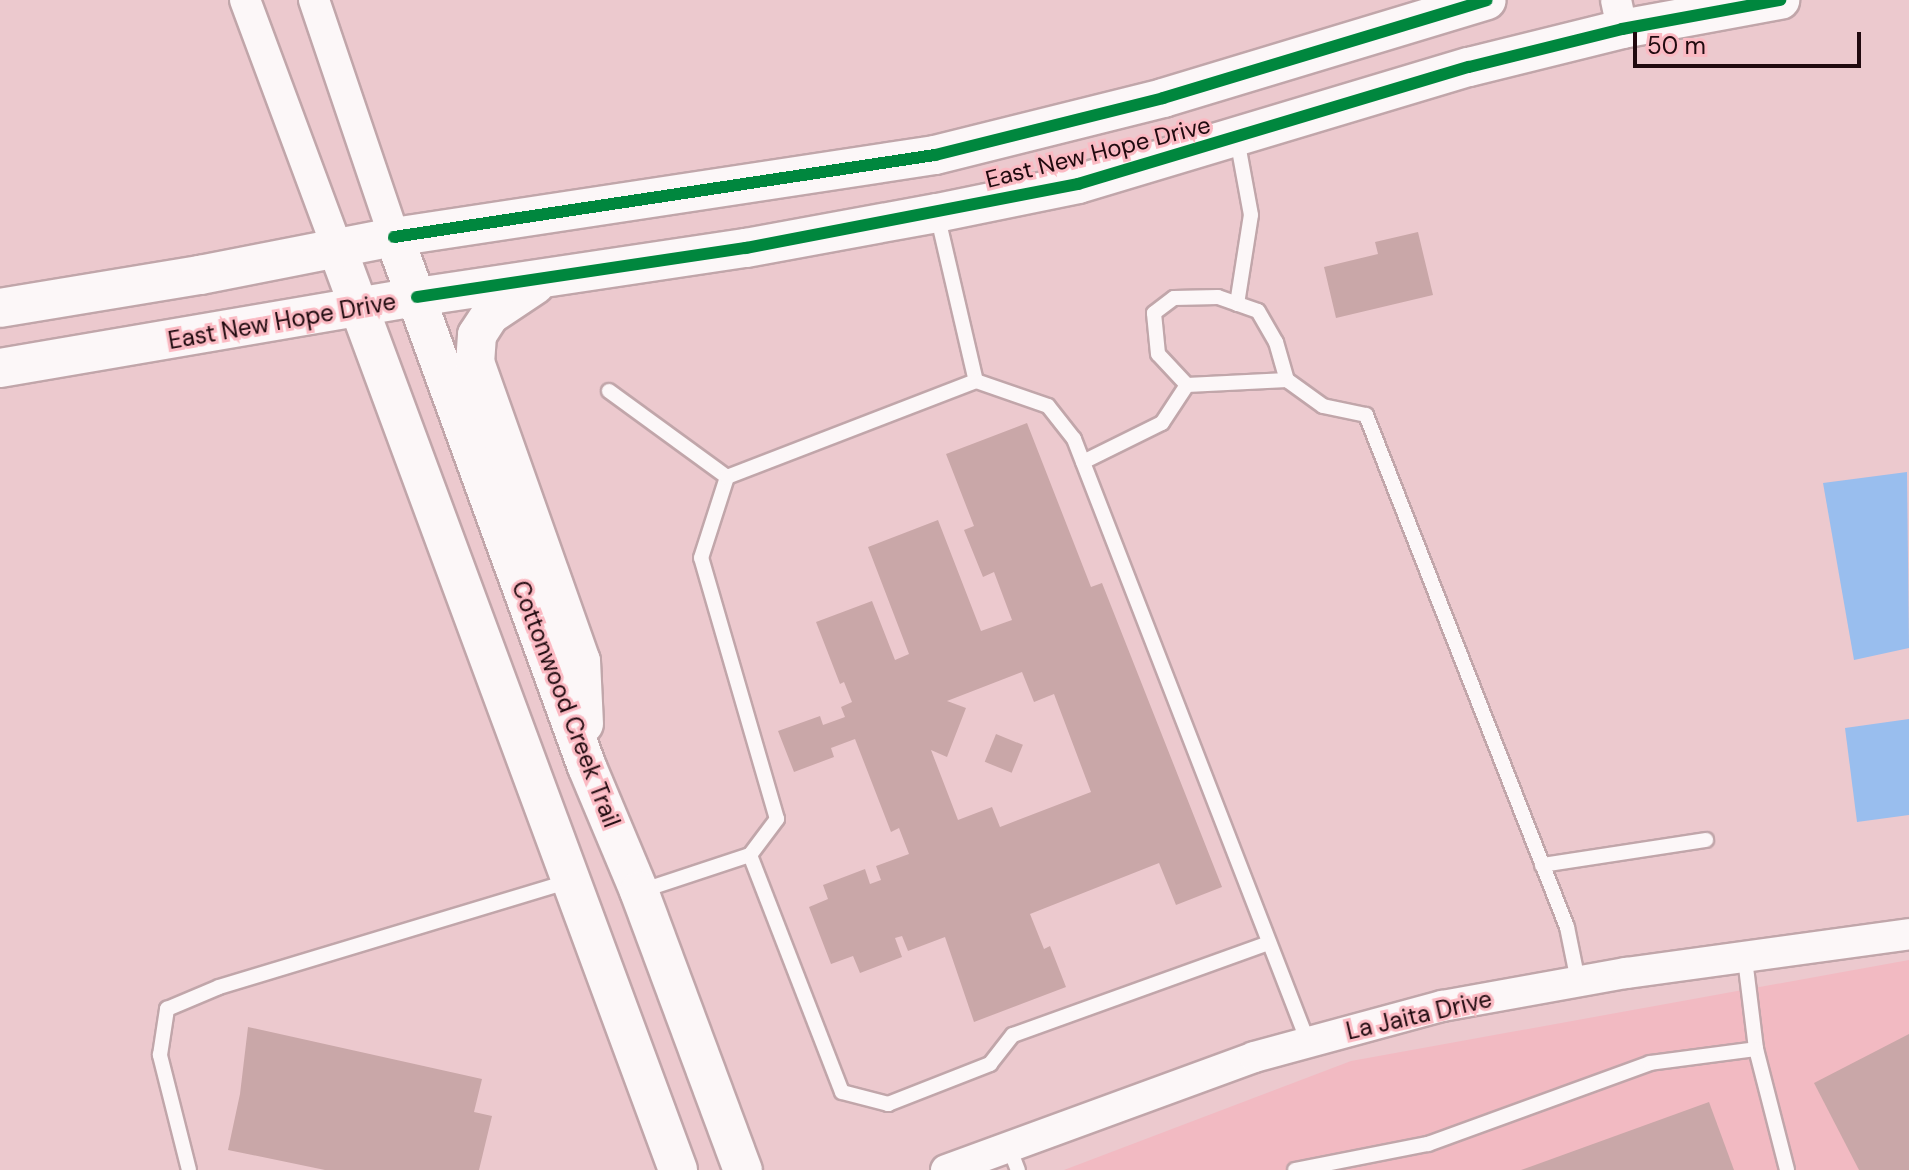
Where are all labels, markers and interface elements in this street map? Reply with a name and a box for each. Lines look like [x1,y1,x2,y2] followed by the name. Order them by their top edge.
[1637,16,1865,66] scale bar
[1647,30,1706,61] text: 50 m
[983,110,1213,194] street label: East New Hope Drive
[166,287,398,355] street label: East New Hope Drive
[506,577,626,831] street label: Cottonwood Creek Trail
[1343,984,1495,1046] street label: La Jaita Drive

